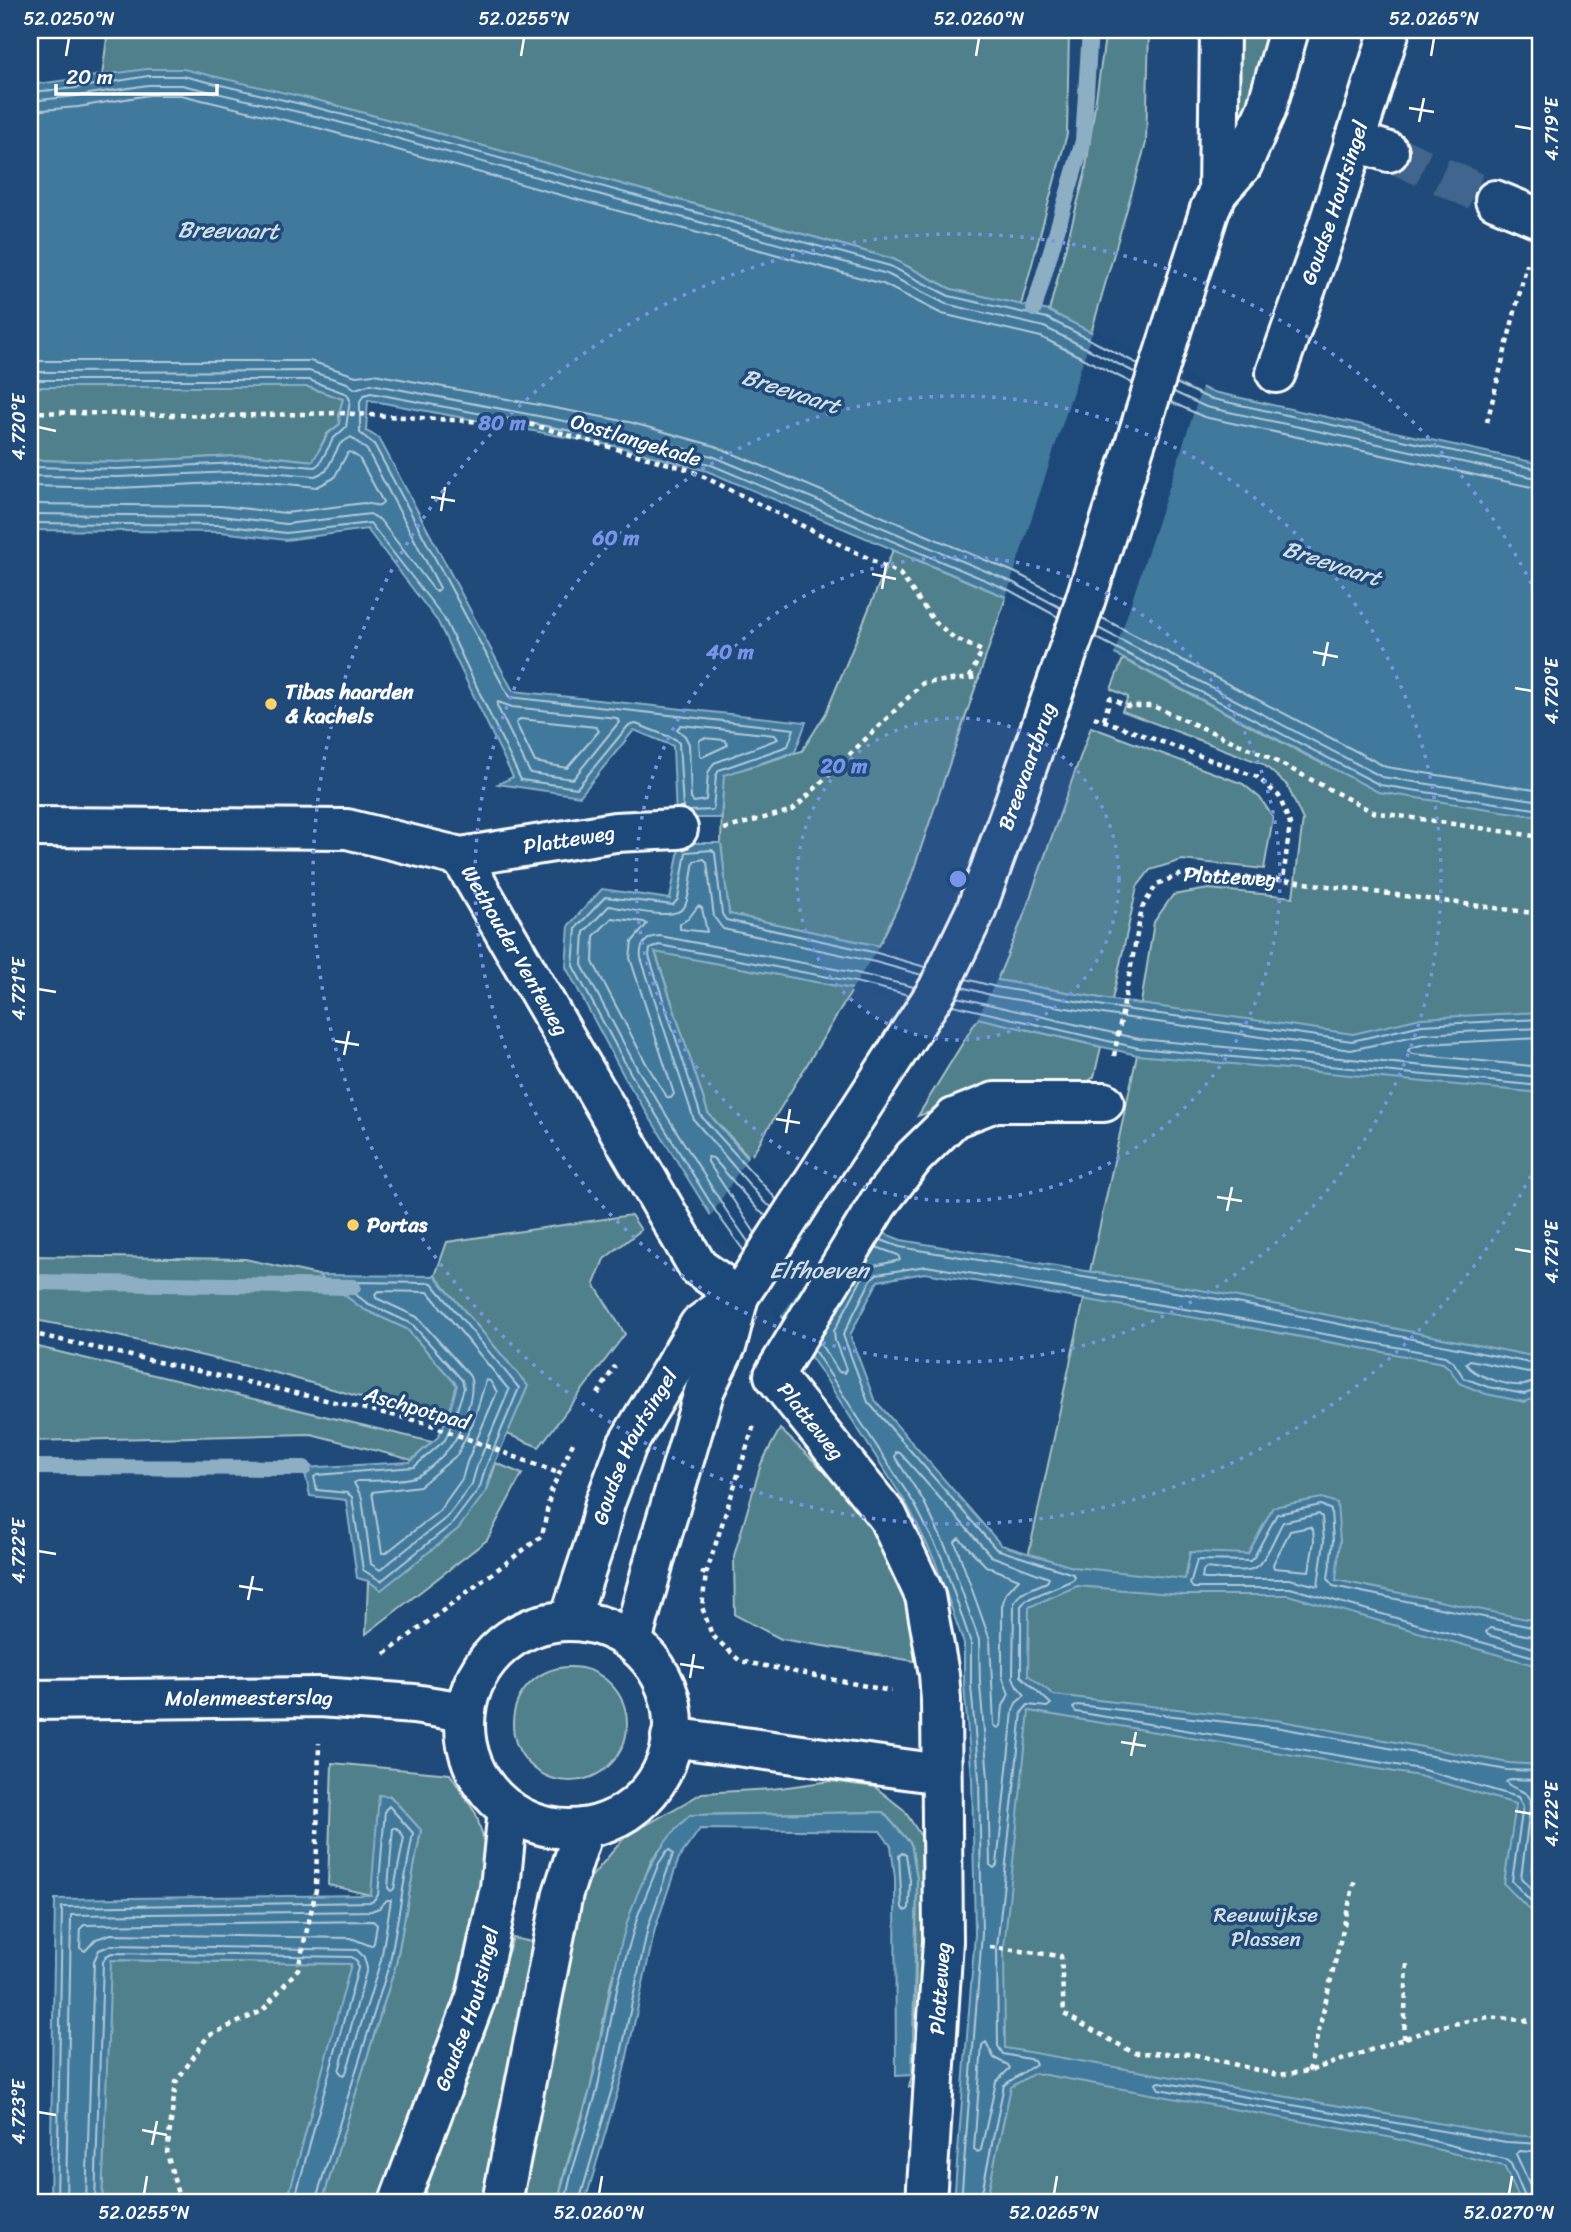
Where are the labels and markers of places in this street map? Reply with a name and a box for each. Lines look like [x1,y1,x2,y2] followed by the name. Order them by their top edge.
[285,673,414,735] place label: Tibas haarden & kachels
[263,696,279,712] marker: Tibas haarden & kachels
[946,867,970,891] centre of rings
[367,1206,428,1244] place label: Portas
[345,1217,361,1233] marker: Portas

